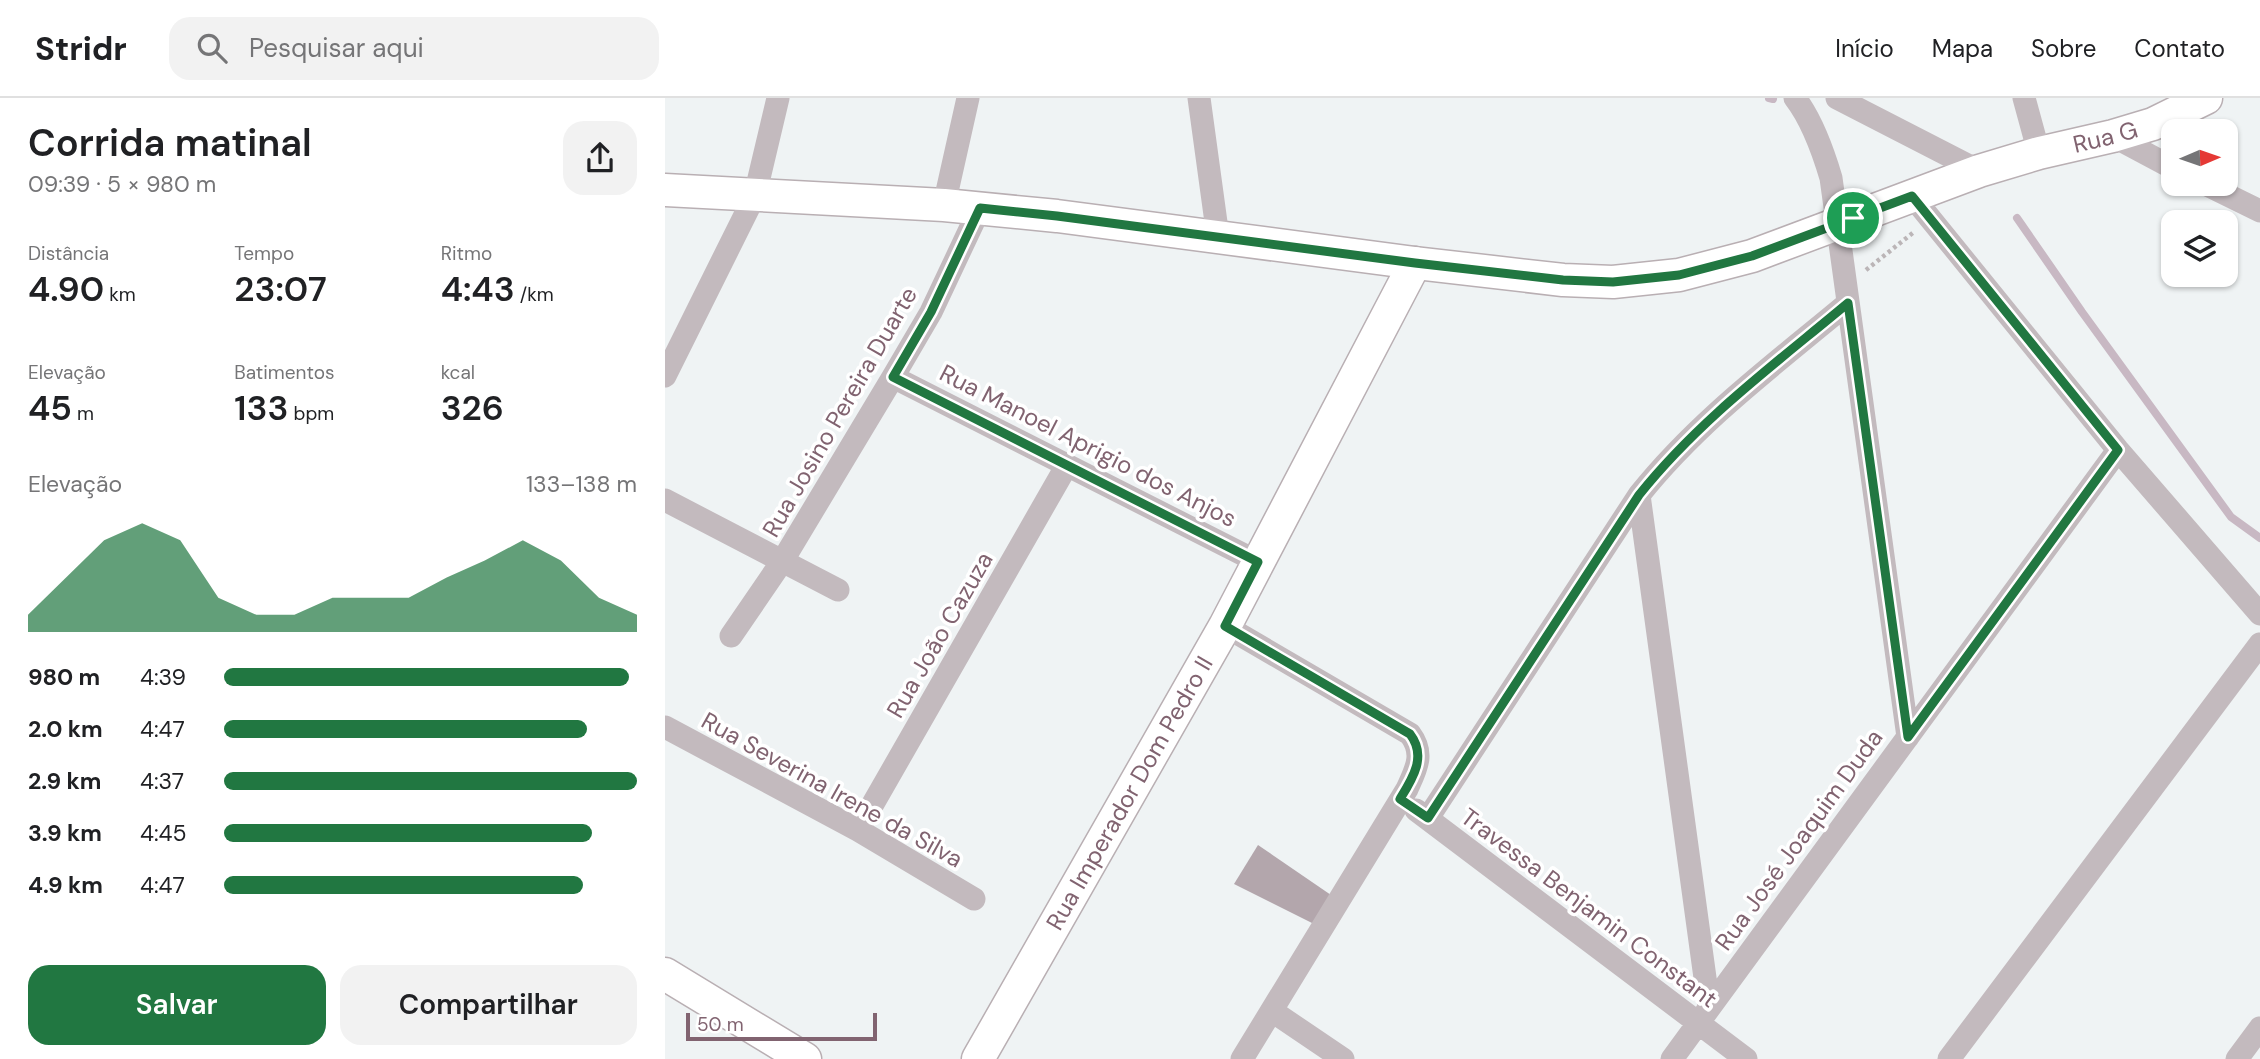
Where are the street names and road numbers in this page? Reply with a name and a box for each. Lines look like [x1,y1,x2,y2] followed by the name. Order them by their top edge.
[2070,113,2141,160] street label: Rua G
[755,281,924,542] street label: Rua Josino Pereira Duarte
[935,357,1242,534] street label: Rua Manoel Aprigio dos Anjos
[880,546,1000,723] street label: Rua João Cazuza
[1039,650,1220,935] street label: Rua Imperador Dom Pedro II
[696,705,968,874] street label: Rua Severina Irene da Silva
[1708,723,1889,956] street label: Rua José Joaquim Duda
[1455,801,1724,1014] street label: Travessa Benjamin Constant

